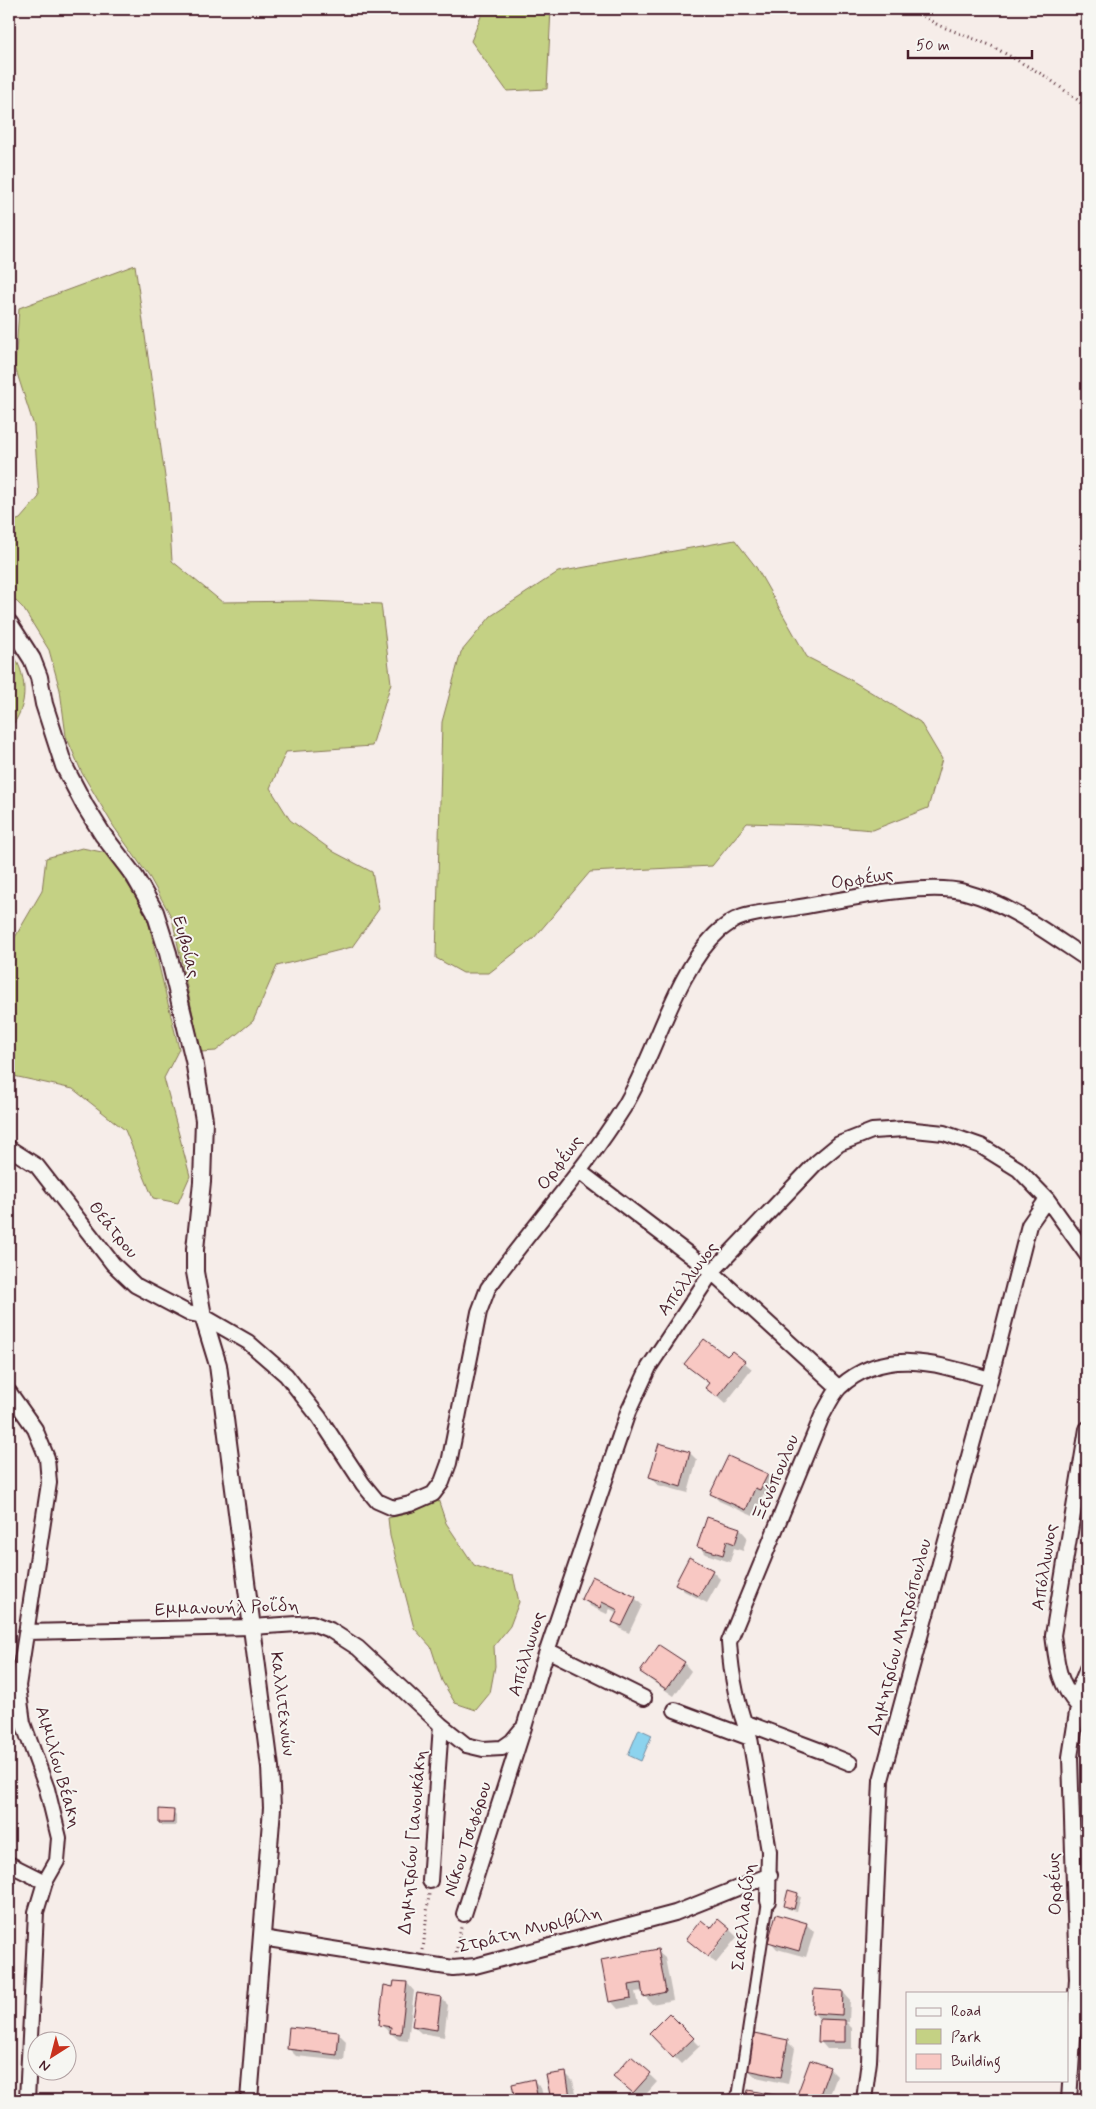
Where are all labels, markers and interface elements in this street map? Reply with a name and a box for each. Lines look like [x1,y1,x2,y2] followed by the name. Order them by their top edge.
[908,28,1032,60] scale bar
[916,36,950,56] text: 50 m
[829,861,895,896] street label: Ορφέως
[166,913,206,981] street label: Ευβοίας
[531,1130,589,1195] street label: Ορφέως
[82,1196,144,1264] street label: Θεάτρου
[652,1237,724,1321] street label: Απόλλωνος
[747,1431,805,1525] street label: Ξενόπουλου
[1026,1522,1064,1612] street label: Απόλλωνος
[862,1536,938,1738] street label: Δημητρίου Μητρόπουλου
[154,1593,300,1623] street label: Εμμανουήλ Ροΐδη
[503,1609,551,1699] street label: Απόλλωνος
[264,1651,300,1758] street label: Καλλιτεχνών
[29,1703,88,1831] street label: Αιμιλίου Βέακη
[393,1749,433,1935] street label: Δημητρίου Γιανουκάκη
[438,1779,498,1899] street label: Νίκου Τσιφόρου
[1041,1852,1068,1916] street label: Ορφέως
[726,1862,762,1972] street label: Σακελλαρίδη
[456,1901,604,1959] street label: Στράτη Μυριβίλη
[906,1992,1068,2082] legend
[951,2002,981,2022] text: Road
[951,2028,981,2048] text: Park
[28,2032,78,2082] north arrow
[951,2052,1001,2073] text: Building
[36,2056,54,2076] text: N

